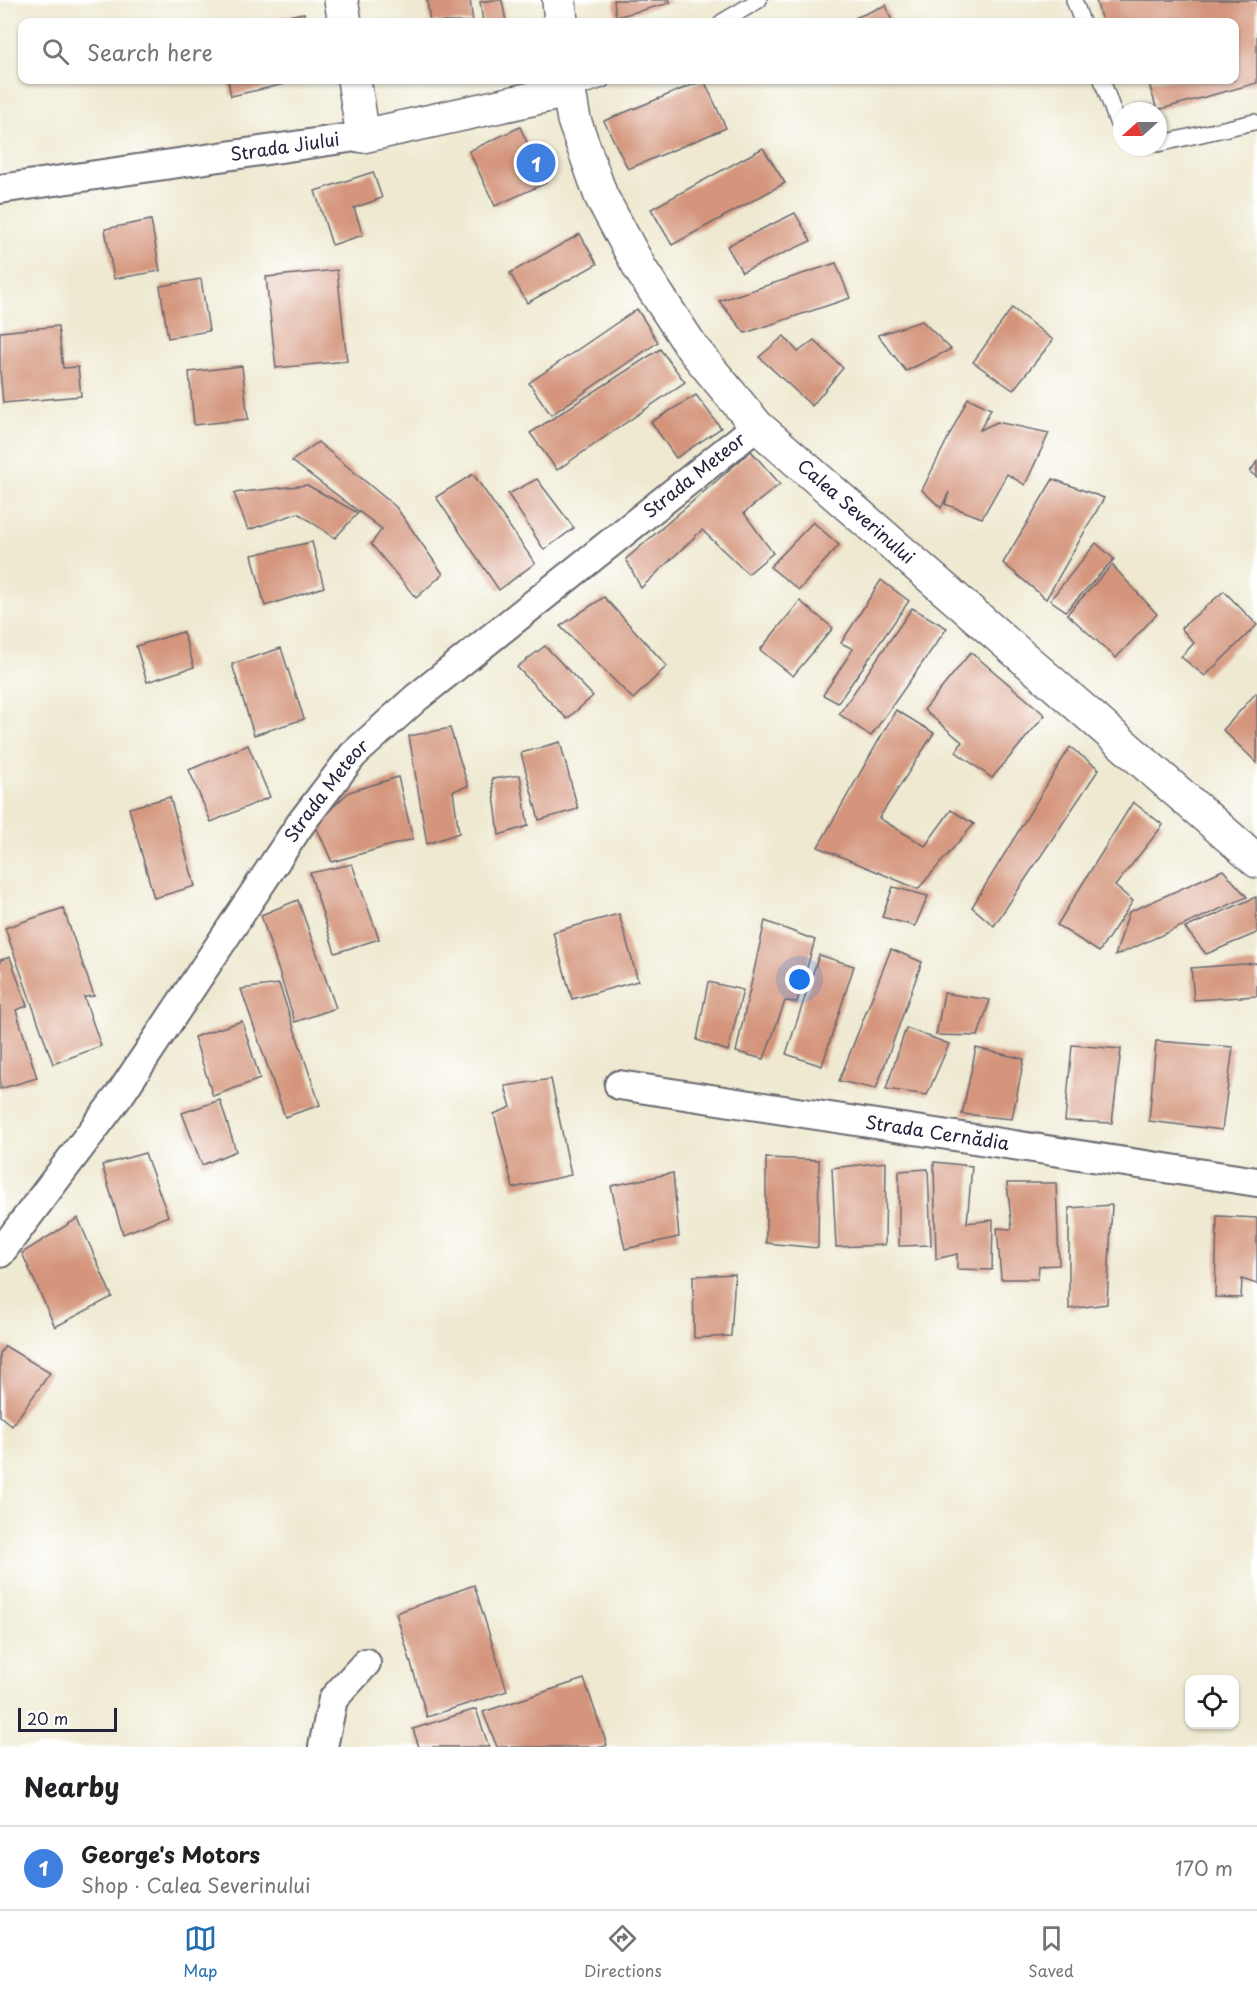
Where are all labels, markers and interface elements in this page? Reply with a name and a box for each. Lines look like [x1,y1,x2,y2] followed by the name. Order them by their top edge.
[18,18,1239,84] search box
[39,35,72,68] icon: search
[87,35,213,68] text: Search here
[1113,102,1167,156] north arrow
[228,125,341,167] street label: Strada Jiului
[516,140,556,186] pin: 1
[637,425,751,524] street label: Strada Meteor
[792,452,921,570] street label: Calea Severinului
[277,732,374,847] street label: Strada Meteor
[785,965,814,994] your location
[864,1108,1012,1156] street label: Strada Cernădia
[1185,1675,1239,1729] map controls
[1185,1675,1239,1729] button: locate
[18,1705,117,1732] scale bar
[27,1706,68,1730] text: 20 m
[24,1767,119,1806] text: Nearby
[81,1837,260,1870] text: George's Motors
[39,1853,48,1883] text: 1
[1175,1853,1233,1883] text: 170 m
[81,1870,311,1900] text: Shop · Calea Severinului
[183,1922,217,1982] tab: Map
[584,1922,662,1982] tab: Directions
[1028,1922,1074,1982] tab: Saved

